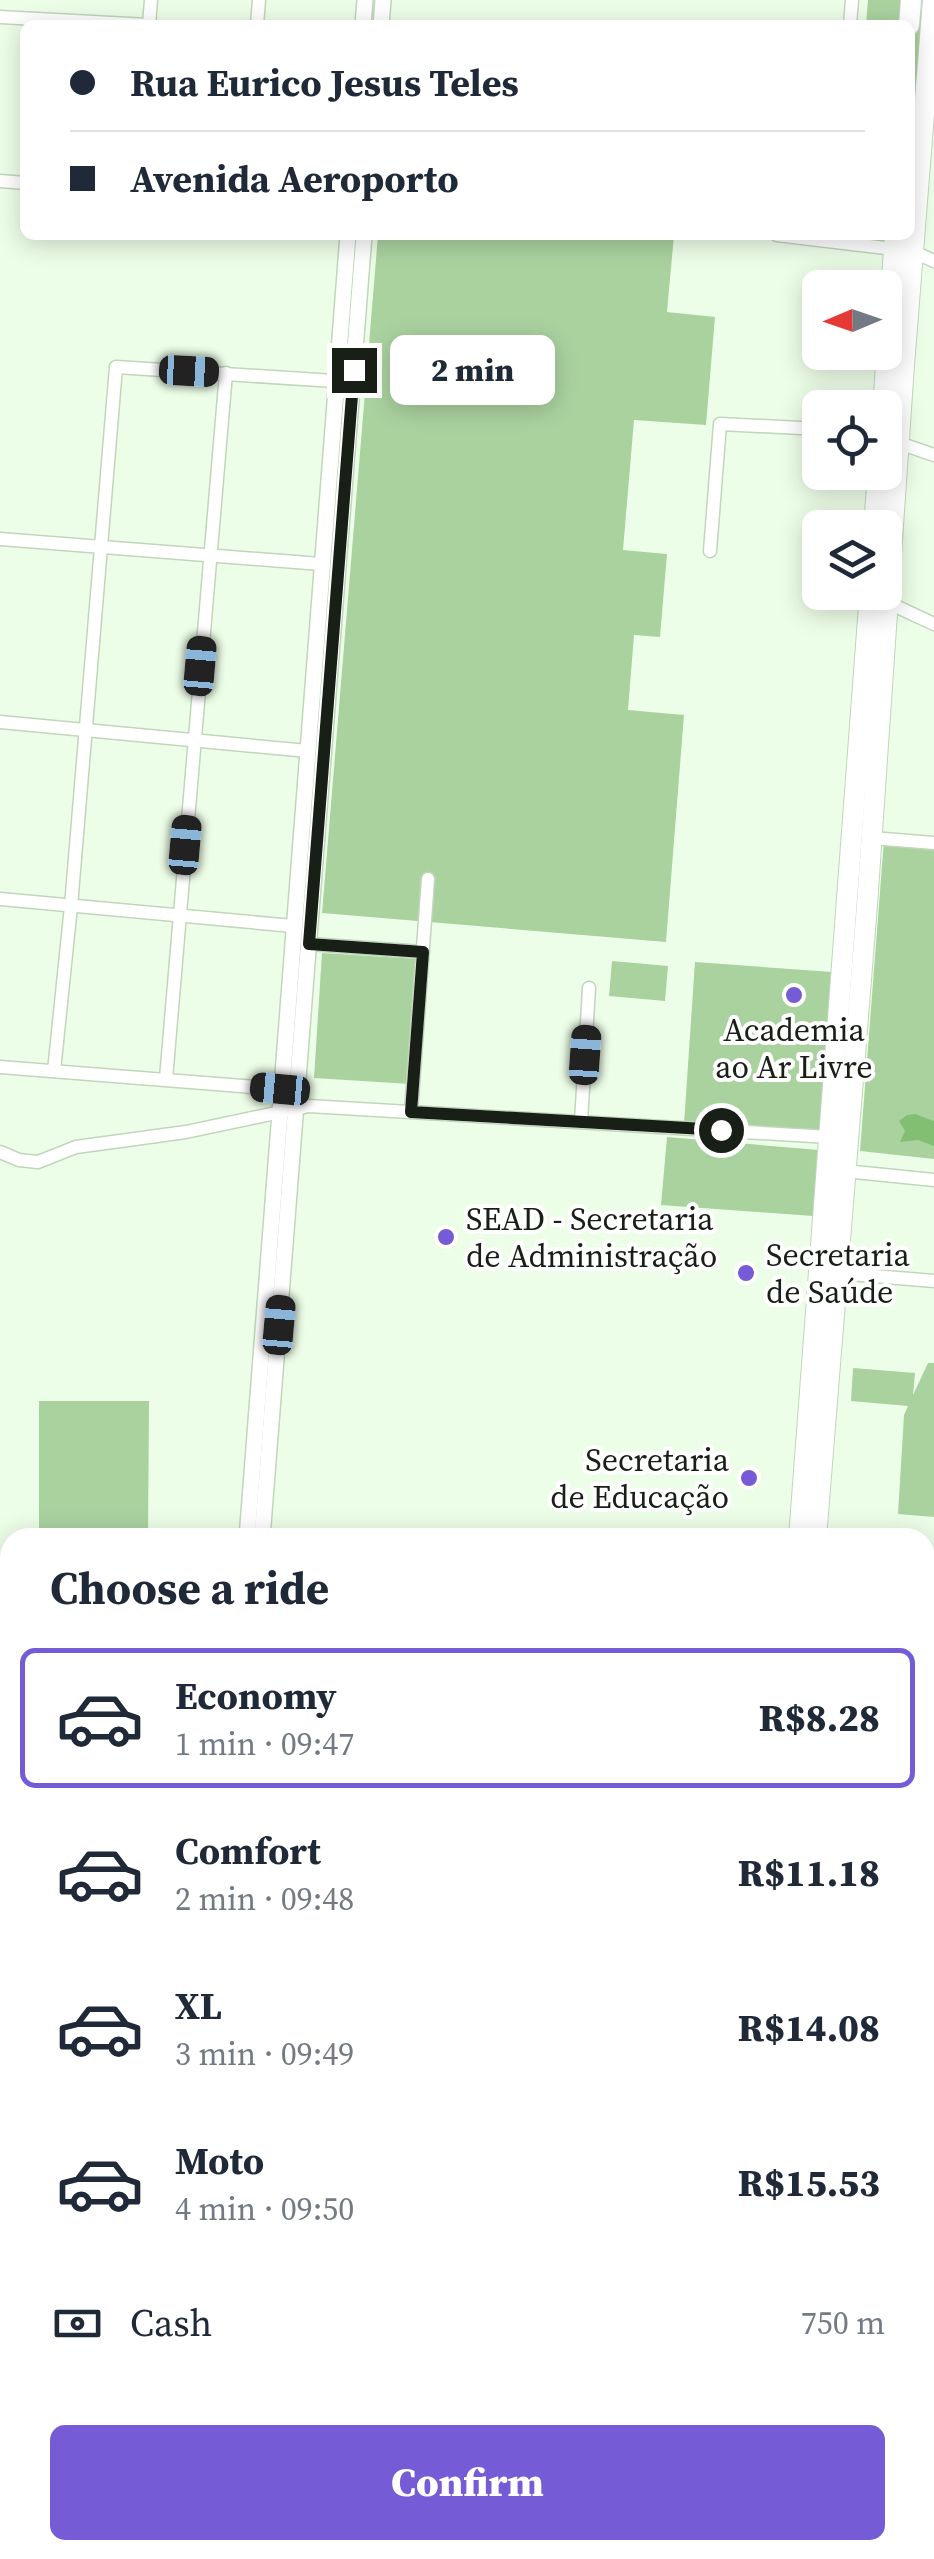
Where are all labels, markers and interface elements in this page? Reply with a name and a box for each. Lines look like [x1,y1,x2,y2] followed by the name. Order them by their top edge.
[130,57,519,109] text: Rua Eurico Jesus Teles
[130,153,459,205] text: Avenida Aeroporto
[802,270,902,370] north arrow
[802,270,902,610] map controls
[389,335,554,405] callout: 2 min
[332,348,377,393] route end
[431,348,514,392] text: 2 min
[158,354,220,388] car
[802,390,902,490] button: locate
[802,510,902,610] button: layers
[182,635,218,697] car
[167,814,203,876] car
[783,984,805,1006] marker: Academia ao Ar Livre
[715,1008,873,1089] place label: Academia ao Ar Livre
[568,1024,602,1086] car
[249,1071,311,1107] car
[699,1108,744,1153] route start
[466,1197,717,1278] place label: SEAD - Secretaria de Administração
[435,1226,457,1248] marker: SEAD - Secretaria de Administração
[766,1233,910,1314] place label: Secretaria de Saúde
[735,1262,757,1284] marker: Secretaria de Saúde
[261,1294,297,1356] car
[550,1438,730,1519] place label: Secretaria de Educação
[738,1467,760,1489] marker: Secretaria de Educação
[50,1557,329,1619] text: Choose a ride
[175,1670,337,1722] text: Economy
[55,1673,145,1763] icon: car
[759,1692,880,1744] text: R$8.28
[175,1722,354,1766] text: 1 min · 09:47
[175,1825,321,1877] text: Comfort
[55,1828,145,1918] icon: car
[738,1847,880,1899] text: R$11.18
[175,1877,354,1921] text: 2 min · 09:48
[175,1980,222,2032] text: XL
[55,1983,145,2073] icon: car
[738,2002,880,2054] text: R$14.08
[175,2032,354,2076] text: 3 min · 09:49
[175,2135,264,2187] text: Moto
[55,2138,145,2228] icon: car
[738,2157,880,2209] text: R$15.53
[175,2187,354,2231] text: 4 min · 09:50
[50,2296,105,2351] icon: cash
[130,2297,212,2349] text: Cash
[801,2301,885,2345] text: 750 m
[50,2425,885,2540] button: Confirm

